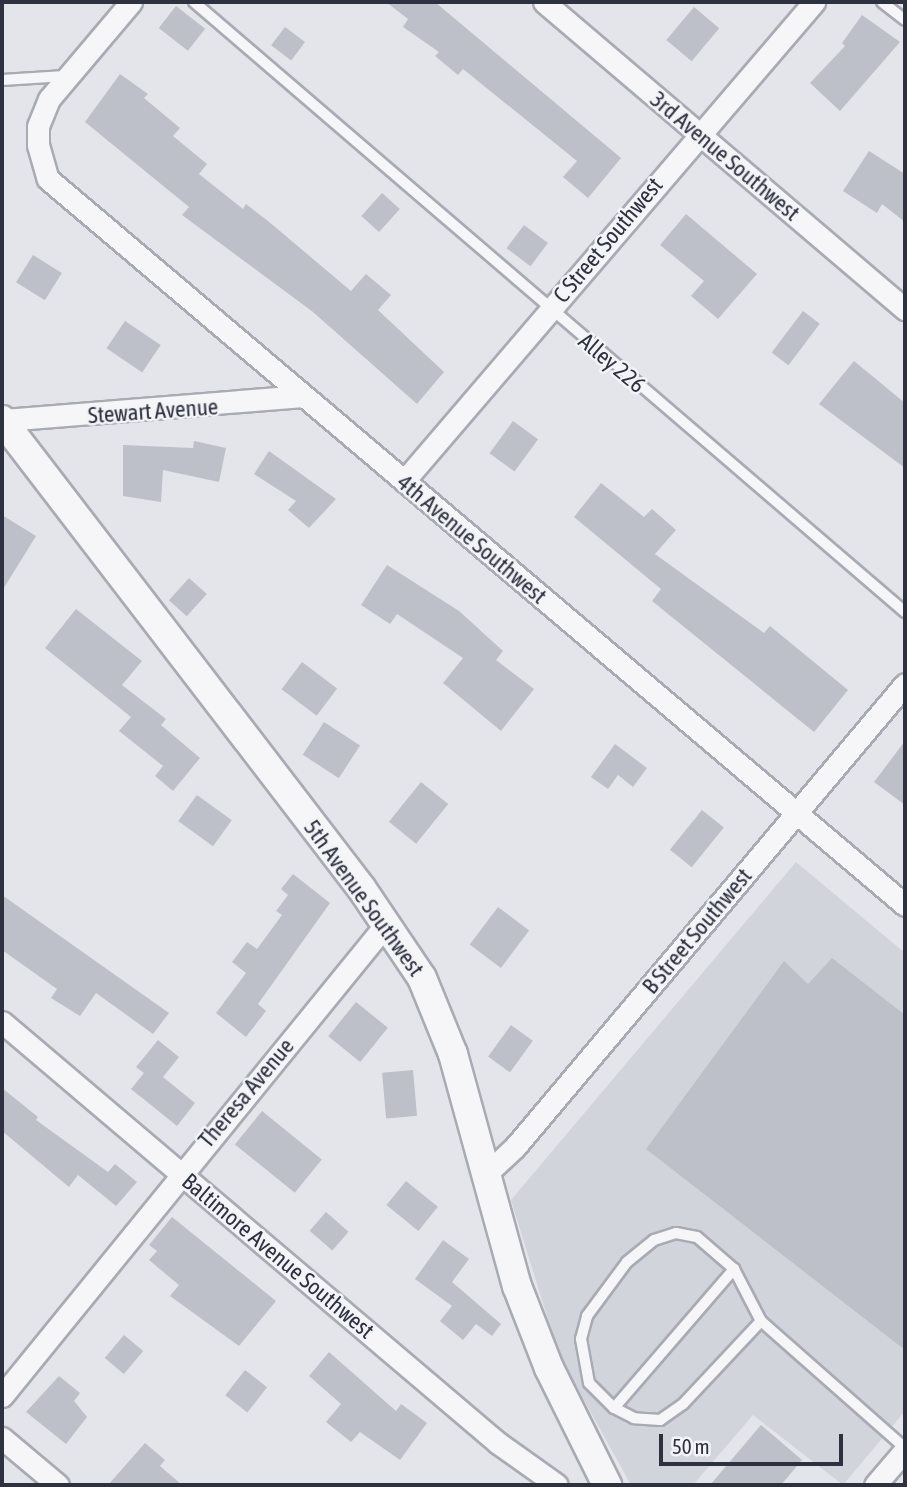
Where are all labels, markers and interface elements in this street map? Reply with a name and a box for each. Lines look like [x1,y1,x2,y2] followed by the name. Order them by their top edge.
[645,85,805,227] street label: 3rd Avenue Southwest
[548,172,668,308] street label: C Street Southwest
[573,327,651,399] street label: Alley 226
[87,393,219,429] street label: Stewart Avenue
[392,468,552,610] street label: 4th Avenue Southwest
[298,814,430,982] street label: 5th Avenue Southwest
[636,862,758,1000] street label: B Street Southwest
[192,1033,300,1153] street label: Theresa Avenue
[176,1168,380,1344] street label: Baltimore Avenue Southwest
[662,1420,846,1464] scale bar
[672,1434,710,1458] text: 50 m

